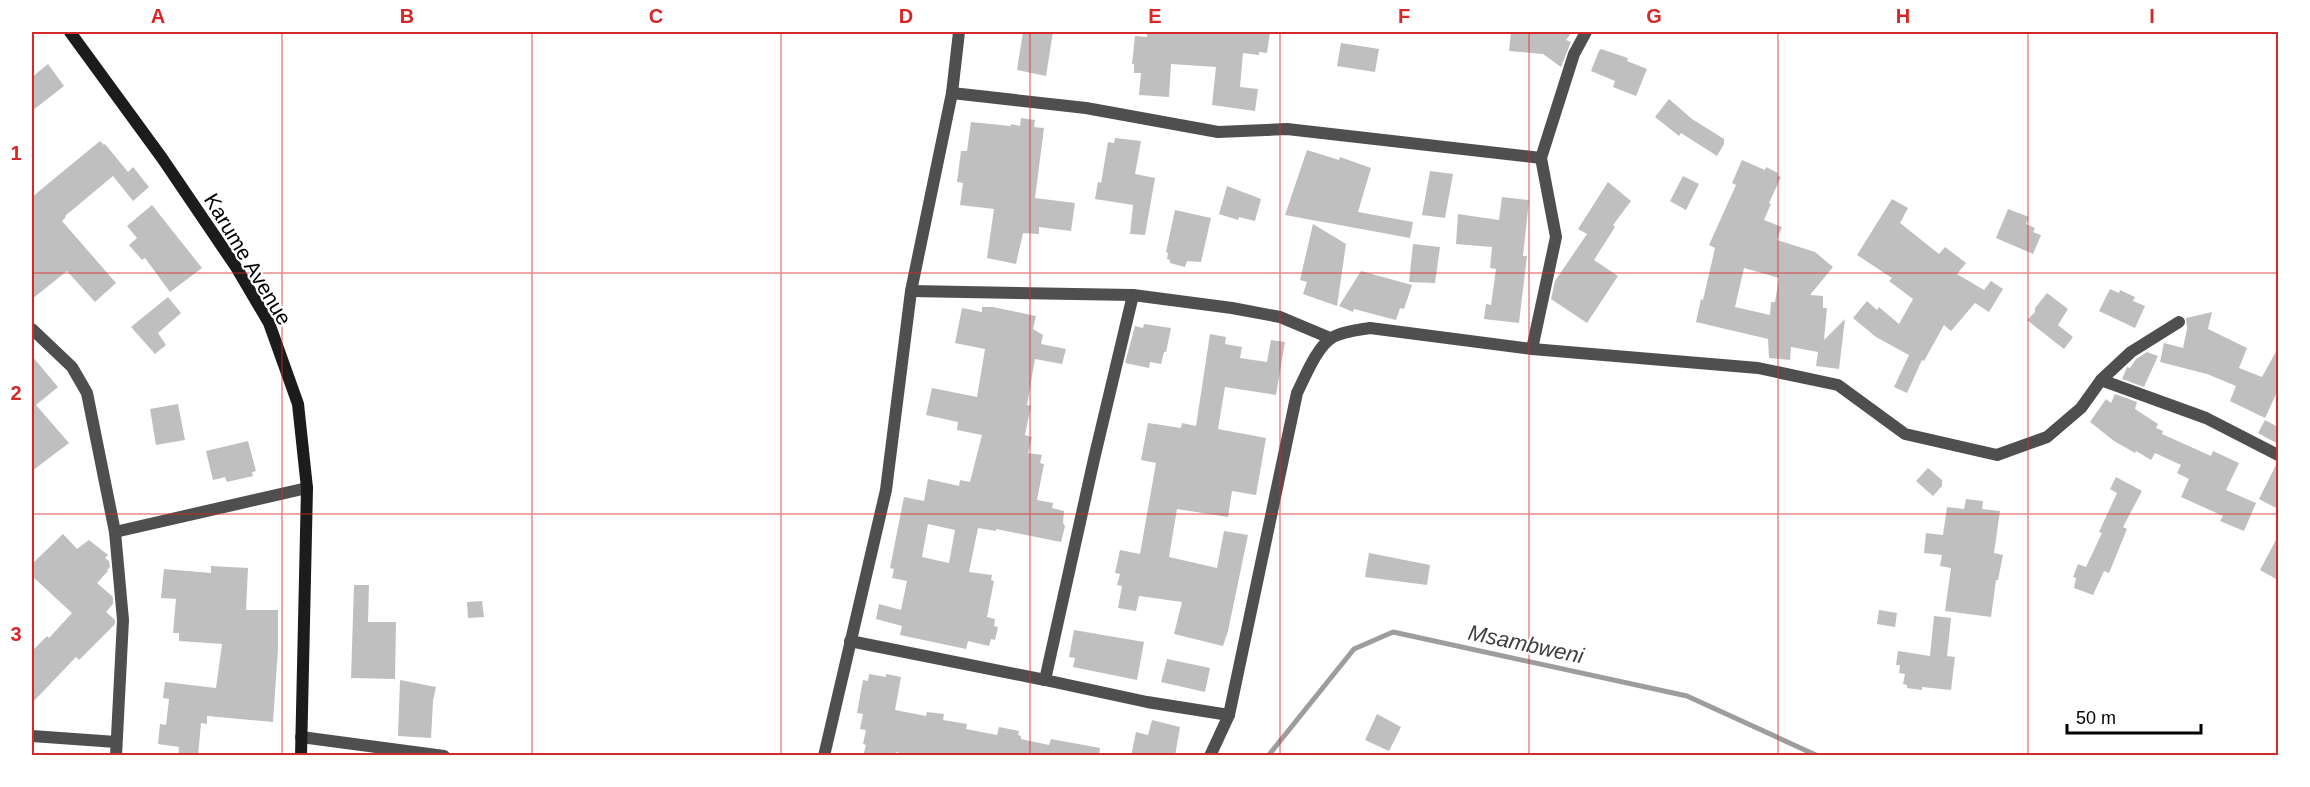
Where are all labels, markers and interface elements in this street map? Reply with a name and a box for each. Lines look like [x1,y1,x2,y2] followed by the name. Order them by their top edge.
[151,5,165,27] text: A
[400,5,414,27] text: B
[649,5,663,27] text: C
[899,5,913,27] text: D
[1148,5,1162,27] text: E
[1398,5,1410,27] text: F
[1646,5,1662,27] text: G
[1896,5,1910,27] text: H
[2149,5,2155,27] text: I
[10,142,22,164] text: 1
[200,189,296,329] street label: Karume Avenue
[10,382,22,404] text: 2
[1466,620,1587,669] water label: Msambweni
[10,623,22,645] text: 3
[2067,697,2200,735] scale bar
[2076,708,2116,728] text: 50 m

